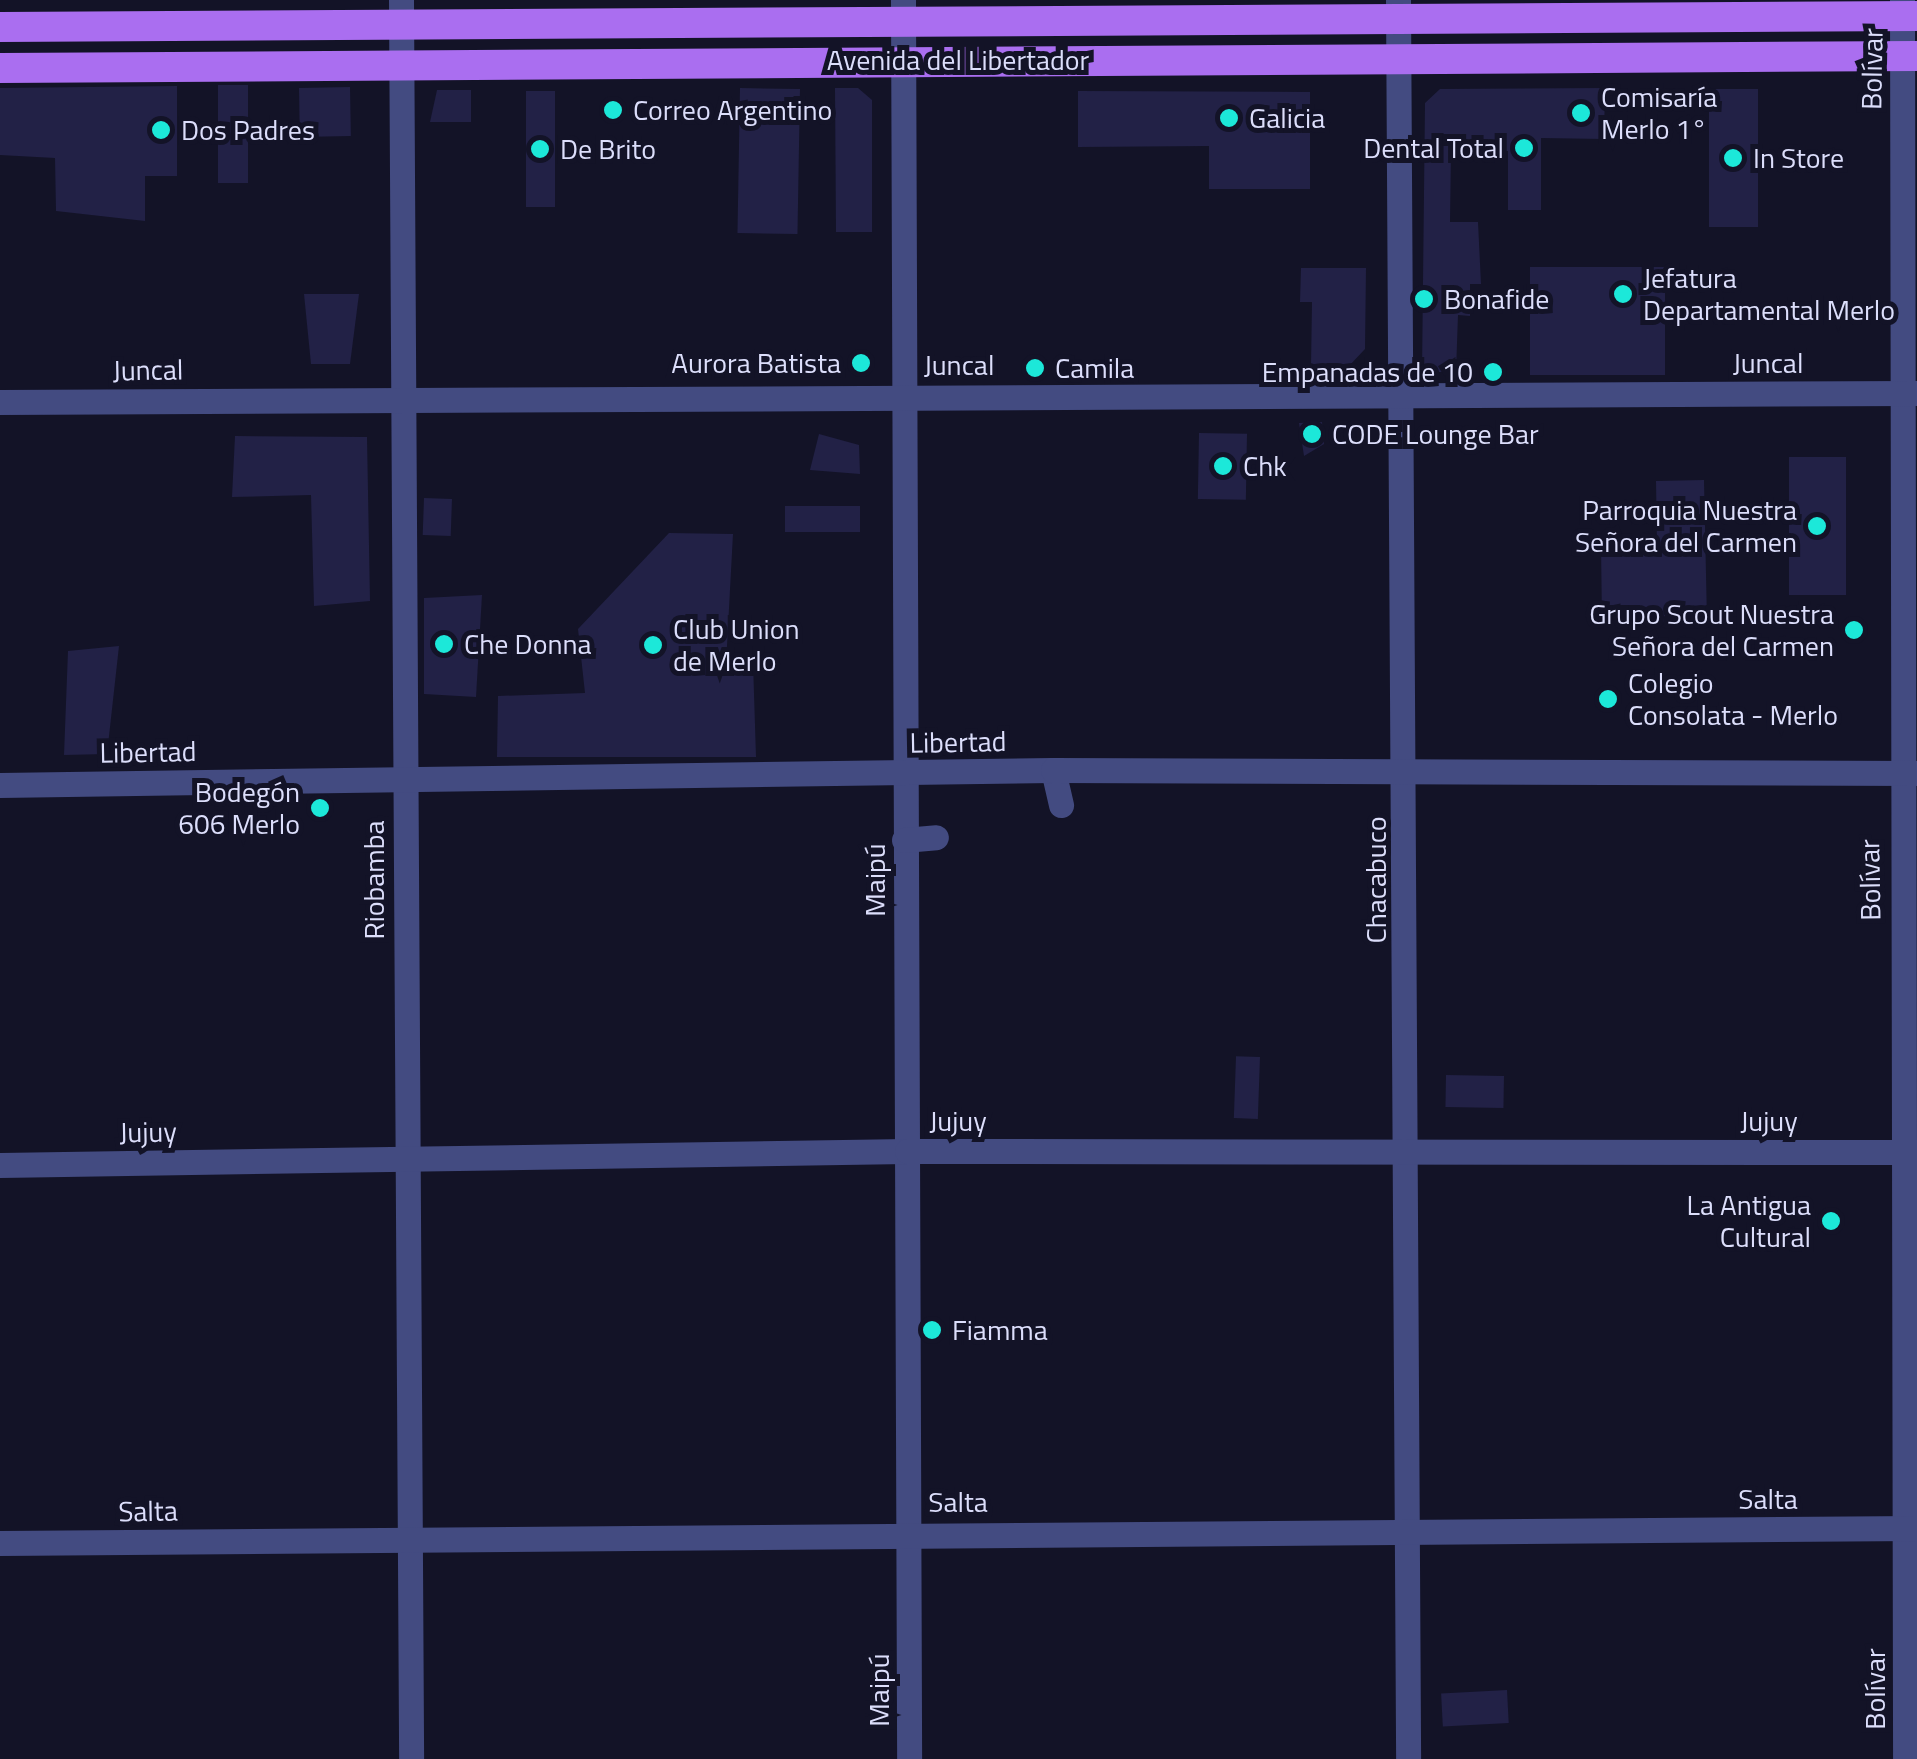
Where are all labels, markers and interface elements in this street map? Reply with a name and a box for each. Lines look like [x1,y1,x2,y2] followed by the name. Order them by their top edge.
[1854,28,1890,110] street label: Bolívar
[827,43,1089,77] street label: Avenida del Libertador
[1601,80,1717,146] place label: Comisaría Merlo 1°
[633,93,832,127] place label: Correo Argentino
[602,99,624,121] marker: Correo Argentino
[1249,101,1325,135] place label: Galicia
[1570,102,1592,124] marker: Comisaría Merlo 1°
[1218,107,1240,129] marker: Galicia
[181,113,315,147] place label: Dos Padres
[150,119,172,141] marker: Dos Padres
[1363,131,1504,165] place label: Dental Total
[560,132,656,166] place label: De Brito
[1513,137,1535,159] marker: Dental Total
[529,138,551,160] marker: De Brito
[1753,141,1844,175] place label: In Store
[1722,147,1744,169] marker: In Store
[1643,261,1895,327] place label: Jefatura Departamental Merlo
[1444,282,1549,316] place label: Bonafide
[1612,283,1634,305] marker: Jefatura Departamental Merlo
[1413,288,1435,310] marker: Bonafide
[671,346,841,380] place label: Aurora Batista
[1733,346,1803,380] street label: Juncal
[924,348,994,382] street label: Juncal
[1055,351,1134,385] place label: Camila
[850,352,872,374] marker: Aurora Batista
[112,353,184,387] street label: Juncal
[1262,355,1473,389] place label: Empanadas de 10
[1024,357,1046,379] marker: Camila
[1482,361,1504,383] marker: Empanadas de 10
[1332,417,1539,451] place label: CODE Lounge Bar
[1301,423,1323,445] marker: CODE Lounge Bar
[1243,449,1287,483] place label: Chk
[1212,455,1234,477] marker: Chk
[1575,493,1797,559] place label: Parroquia Nuestra Señora del Carmen
[1806,515,1828,537] marker: Parroquia Nuestra Señora del Carmen
[1589,597,1834,663] place label: Grupo Scout Nuestra Señora del Carmen
[673,612,799,678] place label: Club Union de Merlo
[1843,619,1865,641] marker: Grupo Scout Nuestra Señora del Carmen
[464,627,592,661] place label: Che Donna
[433,633,455,655] marker: Che Donna
[642,634,664,656] marker: Club Union de Merlo
[1628,666,1838,732] place label: Colegio Consolata - Merlo
[1597,688,1619,710] marker: Colegio Consolata - Merlo
[909,724,1007,760] street label: Libertad
[99,734,197,770] street label: Libertad
[178,775,300,841] place label: Bodegón 606 Merlo
[309,797,331,819] marker: Bodegón 606 Merlo
[1359,817,1393,943] street label: Chacabuco
[357,820,391,940] street label: Riobamba
[1852,839,1888,921] street label: Bolívar
[858,843,892,917] street label: Maipú
[929,1104,987,1138] street label: Jujuy
[1740,1104,1798,1138] street label: Jujuy
[119,1115,177,1149] street label: Jujuy
[1687,1188,1811,1254] place label: La Antigua Cultural
[1820,1210,1842,1232] marker: La Antigua Cultural
[952,1313,1048,1347] place label: Fiamma
[921,1319,943,1341] marker: Fiamma
[1738,1482,1798,1516] street label: Salta
[928,1485,988,1519] street label: Salta
[118,1494,178,1528] street label: Salta
[1858,1648,1892,1730] street label: Bolívar
[862,1653,896,1727] street label: Maipú

